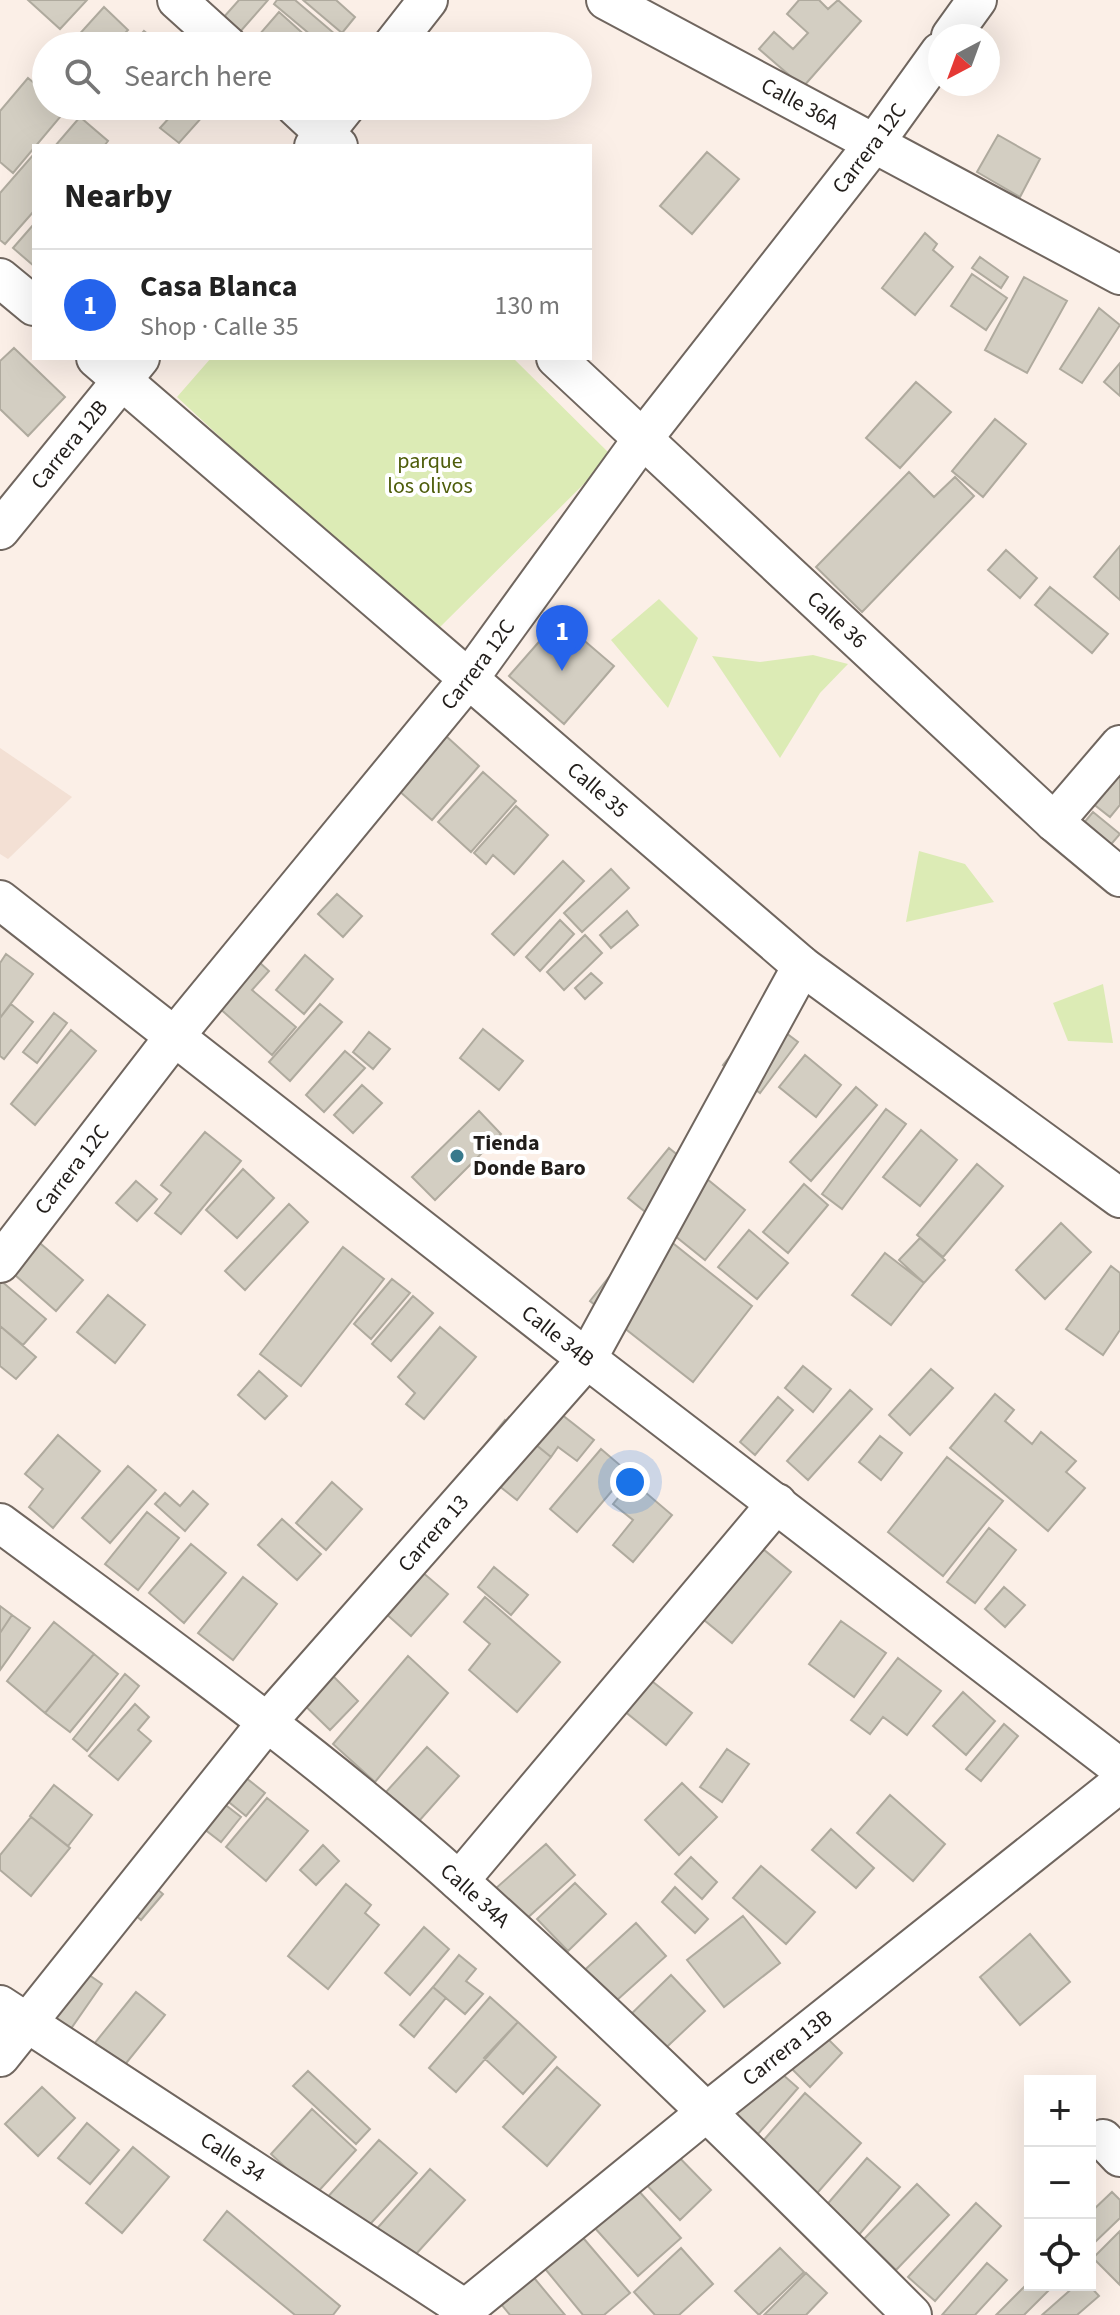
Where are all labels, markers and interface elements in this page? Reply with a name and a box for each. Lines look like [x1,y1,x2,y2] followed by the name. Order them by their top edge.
[928,24,1000,96] north arrow
[32,32,592,120] search box
[60,54,104,98] icon: search
[124,55,272,98] text: Search here
[755,70,845,138] street label: Calle 36A
[824,96,914,201] street label: Carrera 12C
[64,172,172,221] text: Nearby
[140,265,298,308] text: Casa Blanca
[83,287,97,324] text: 1
[494,287,560,324] text: 130 m
[140,308,299,345] text: Shop · Calle 35
[23,393,116,496] street label: Carrera 12B
[387,445,473,502] park label: parque los olivos
[800,583,874,656] street label: Calle 36
[536,605,588,671] pin: 1
[433,612,523,717] street label: Carrera 12C
[560,754,635,826] street label: Calle 35
[27,1117,117,1222] street label: Carrera 12C
[473,1127,586,1184] place label: Tienda Donde Baro
[448,1147,466,1165] marker: Tienda Donde Baro
[514,1297,601,1375] street label: Calle 34B
[610,1462,650,1502] your location
[390,1487,477,1579] street label: Carrera 13
[433,1856,517,1936] street label: Calle 34A
[735,2002,839,2094] street label: Carrera 13B
[1024,2075,1096,2291] map controls
[1024,2075,1096,2147] button: +
[194,2124,272,2190] street label: Calle 34
[1024,2147,1096,2219] button: −
[1024,2219,1096,2291] button: locate

